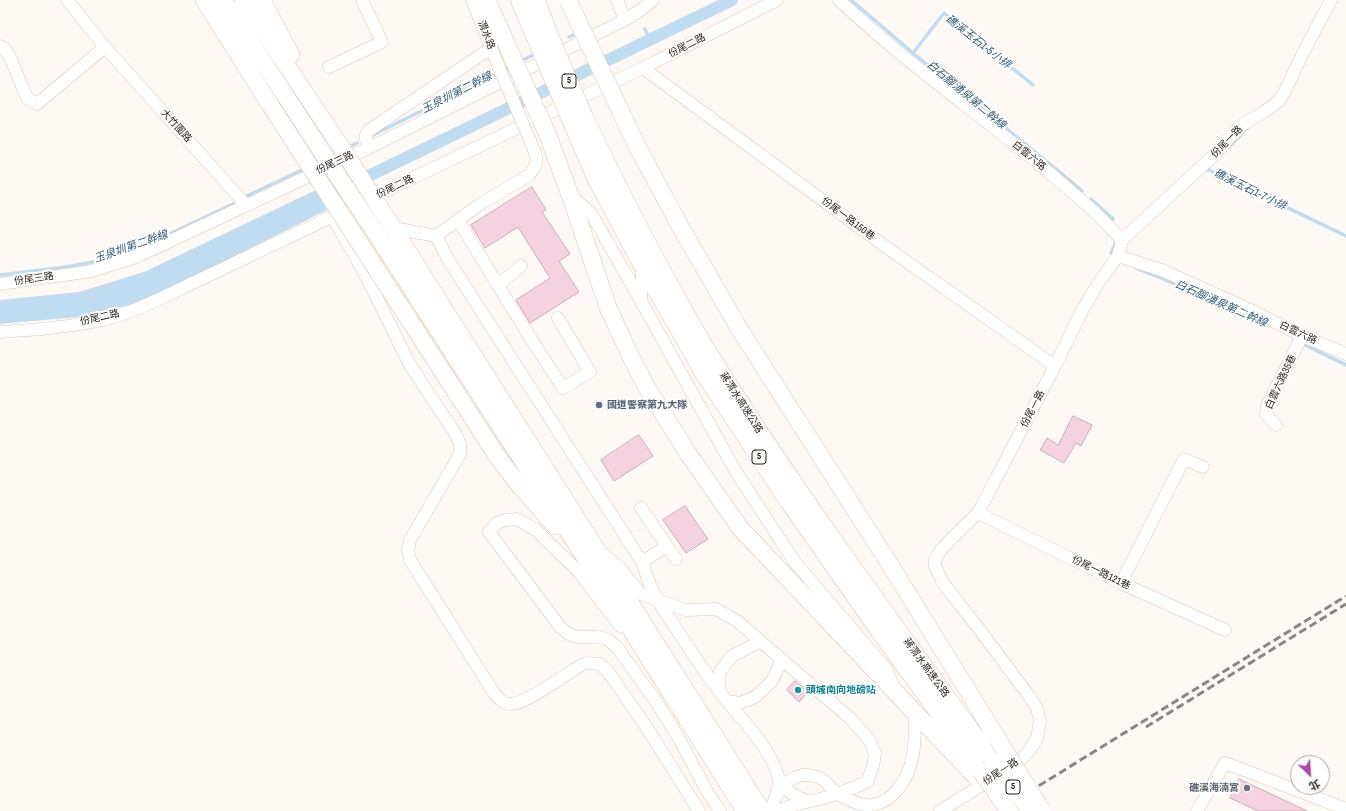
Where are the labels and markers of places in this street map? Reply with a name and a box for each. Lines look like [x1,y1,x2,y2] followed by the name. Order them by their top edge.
[607,399,687,411] place label: 國道警察第九大隊
[594,400,604,410] marker: 國道警察第九大隊
[806,684,876,696] place label: 頭城南向地磅站
[793,685,803,695] marker: 頭城南向地磅站
[1189,782,1239,794] place label: 礁溪海湳宮
[1242,783,1252,793] marker: 礁溪海湳宮

